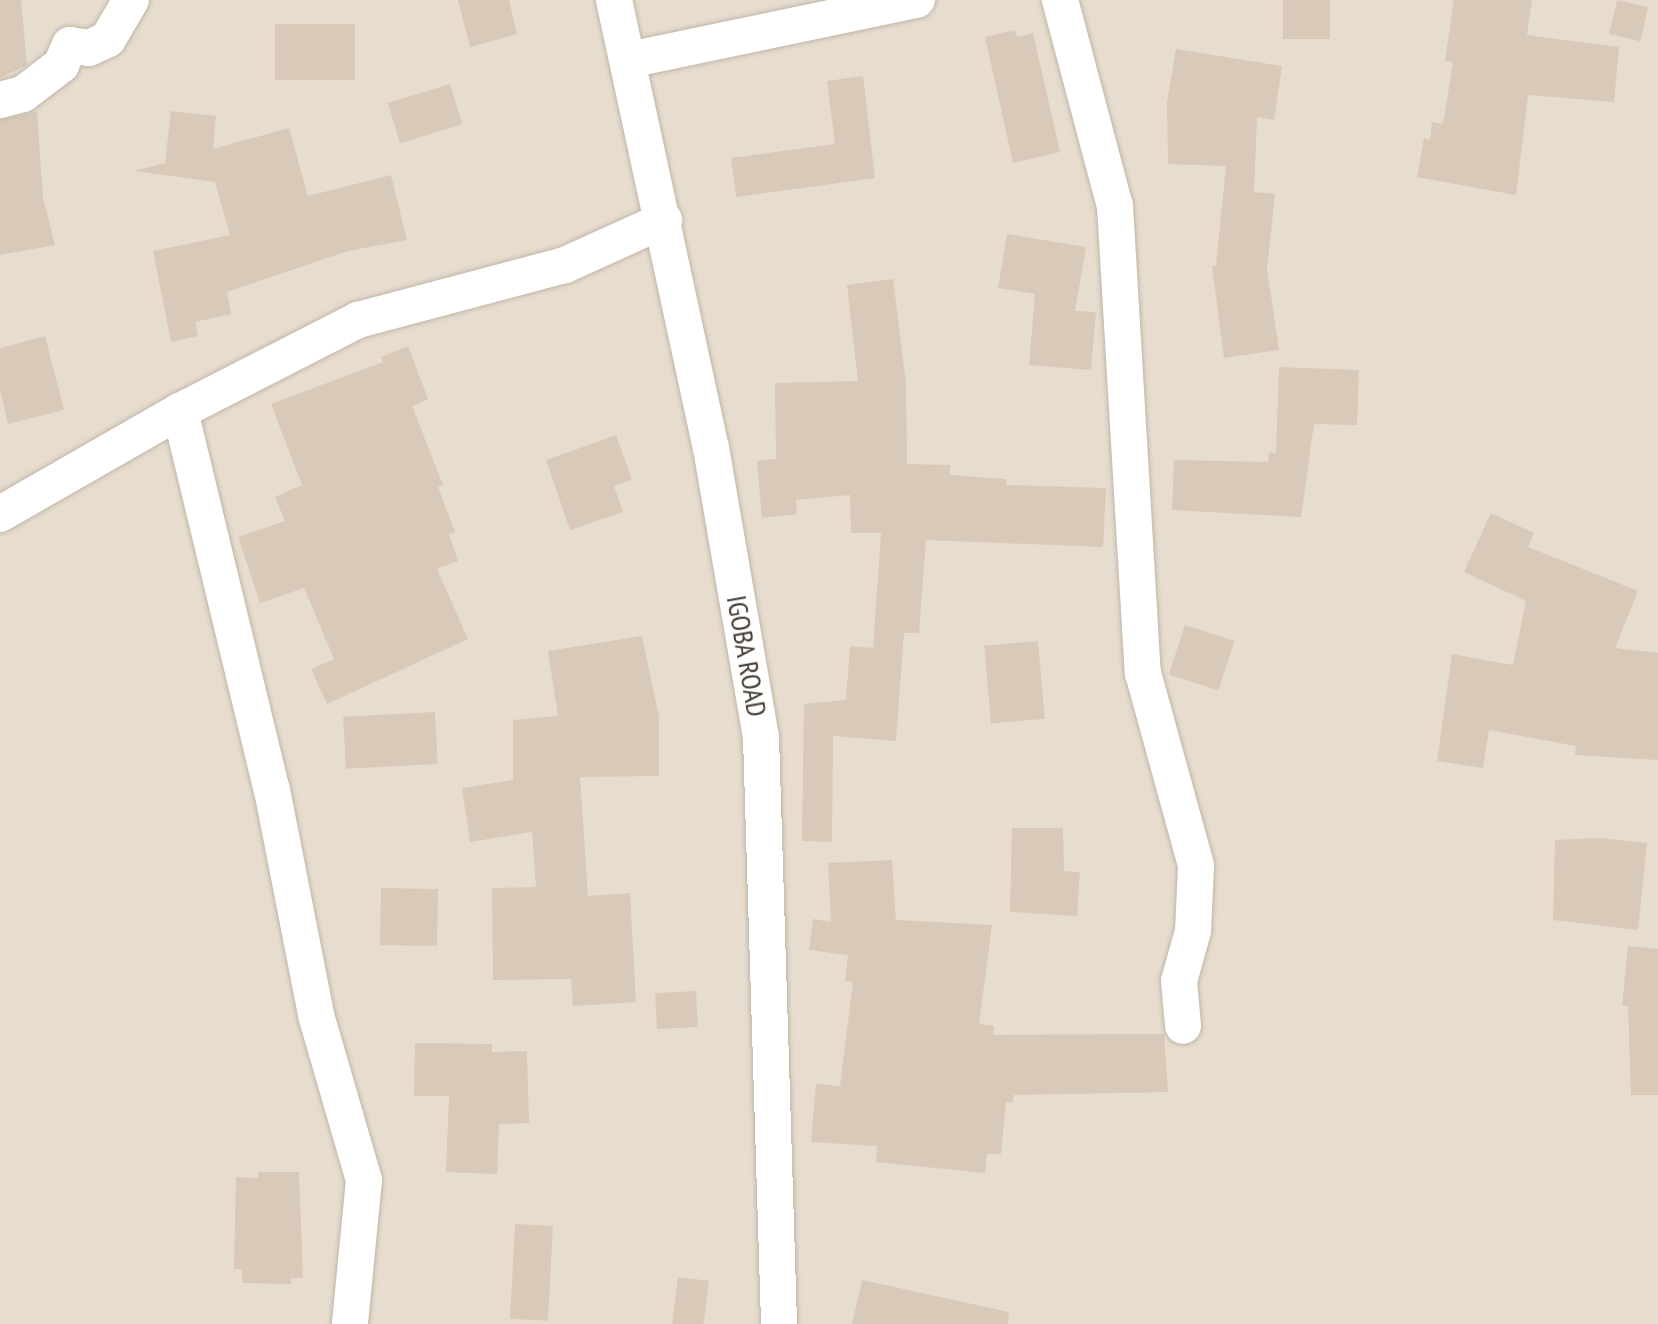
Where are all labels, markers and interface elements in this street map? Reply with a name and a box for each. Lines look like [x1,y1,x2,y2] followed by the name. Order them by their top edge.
[720,592,774,720] street label: IGOBA ROAD

